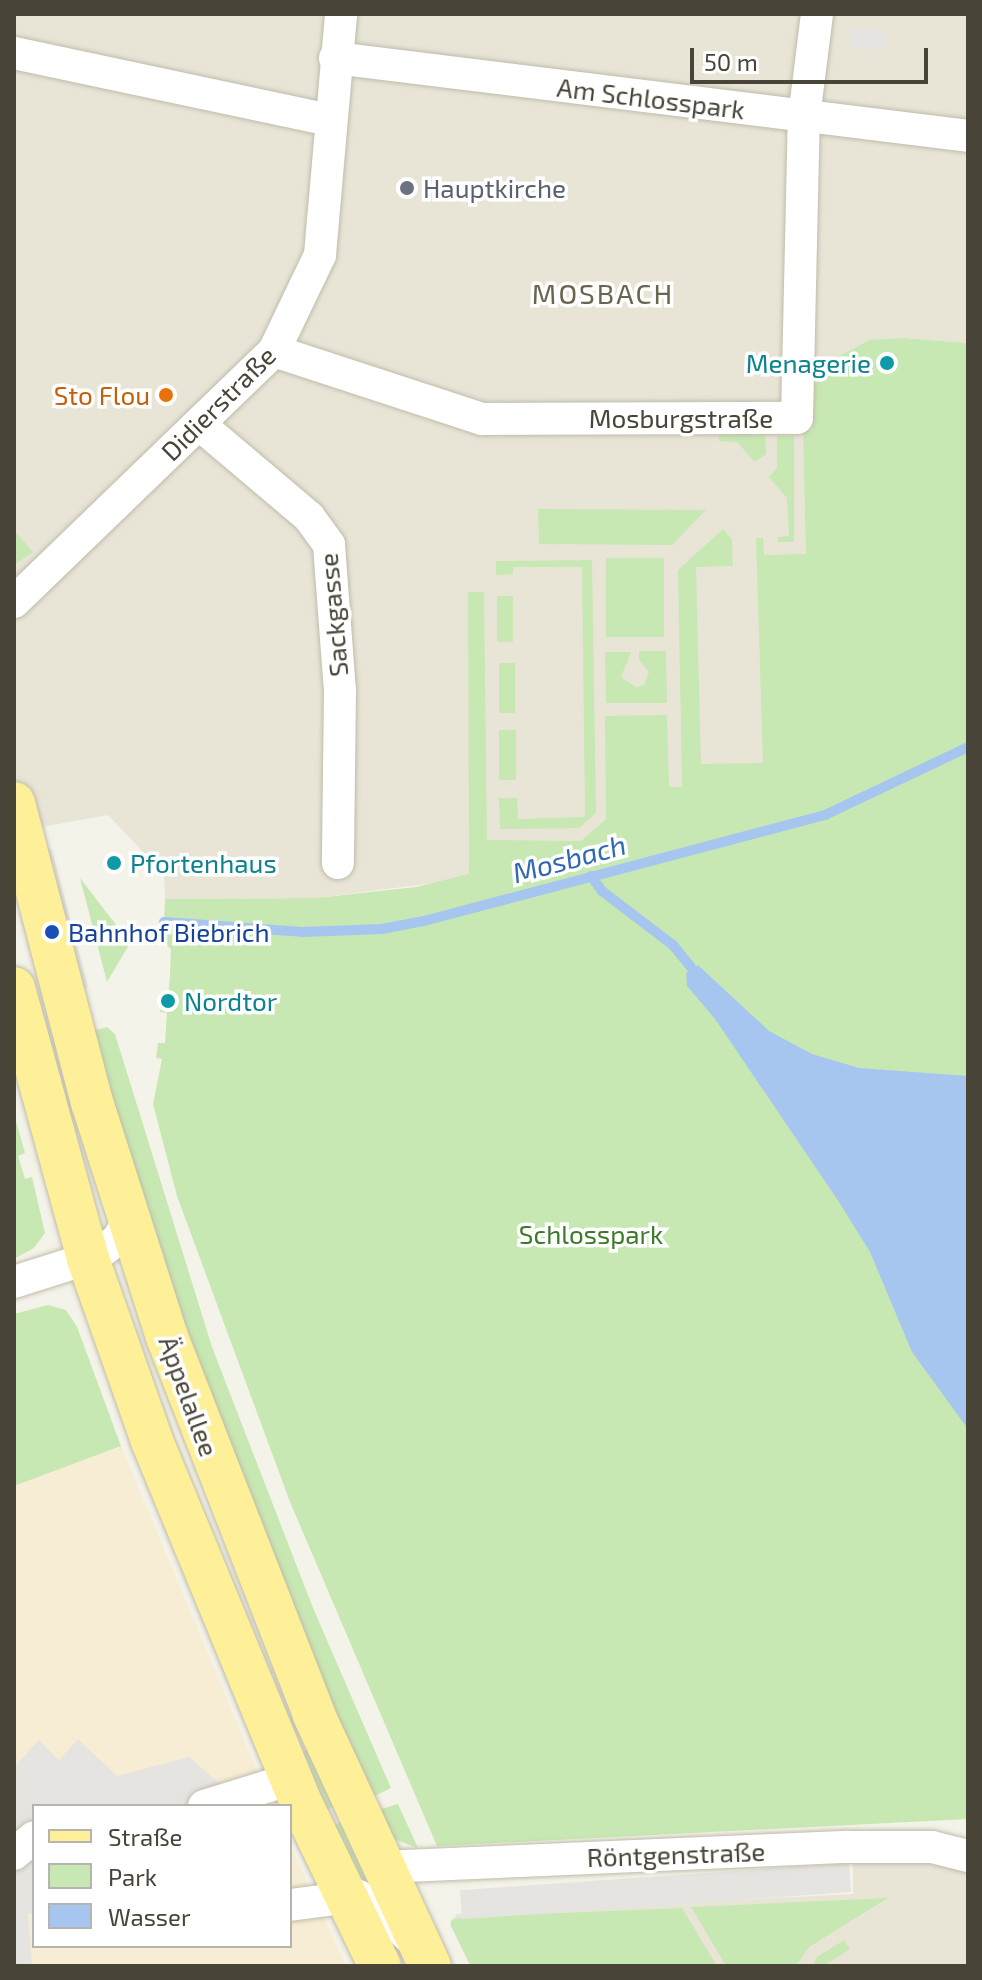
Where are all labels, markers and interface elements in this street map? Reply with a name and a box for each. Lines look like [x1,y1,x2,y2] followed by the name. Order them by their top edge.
[694,32,932,82] scale bar
[704,47,758,76] text: 50 m
[555,71,747,125] street label: Am Schlosspark
[423,172,566,204] place label: Hauptkirche
[398,179,416,197] marker: Hauptkirche
[532,276,674,310] district label: MOSBACH
[154,339,282,467] street label: Didierstraße
[746,347,871,379] place label: Menagerie
[878,354,896,372] marker: Menagerie
[54,379,150,411] place label: Sto Flou
[157,386,175,404] marker: Sto Flou
[589,402,773,434] street label: Mosburgstraße
[312,552,354,678] street label: Sackgasse
[508,827,630,889] water label: Mosbach
[130,847,277,879] place label: Pfortenhaus
[105,854,123,872] marker: Pfortenhaus
[68,916,270,948] place label: Bahnhof Biebrich
[43,923,61,941] marker: Bahnhof Biebrich
[184,985,277,1017] place label: Nordtor
[159,992,177,1010] marker: Nordtor
[519,1218,663,1250] park label: Schlosspark
[153,1332,225,1460] street label: Äppelallee
[32,1804,292,1948] legend
[108,1822,182,1851] text: Straße
[586,1835,766,1873] street label: Röntgenstraße
[108,1862,157,1891] text: Park
[108,1902,191,1931] text: Wasser

